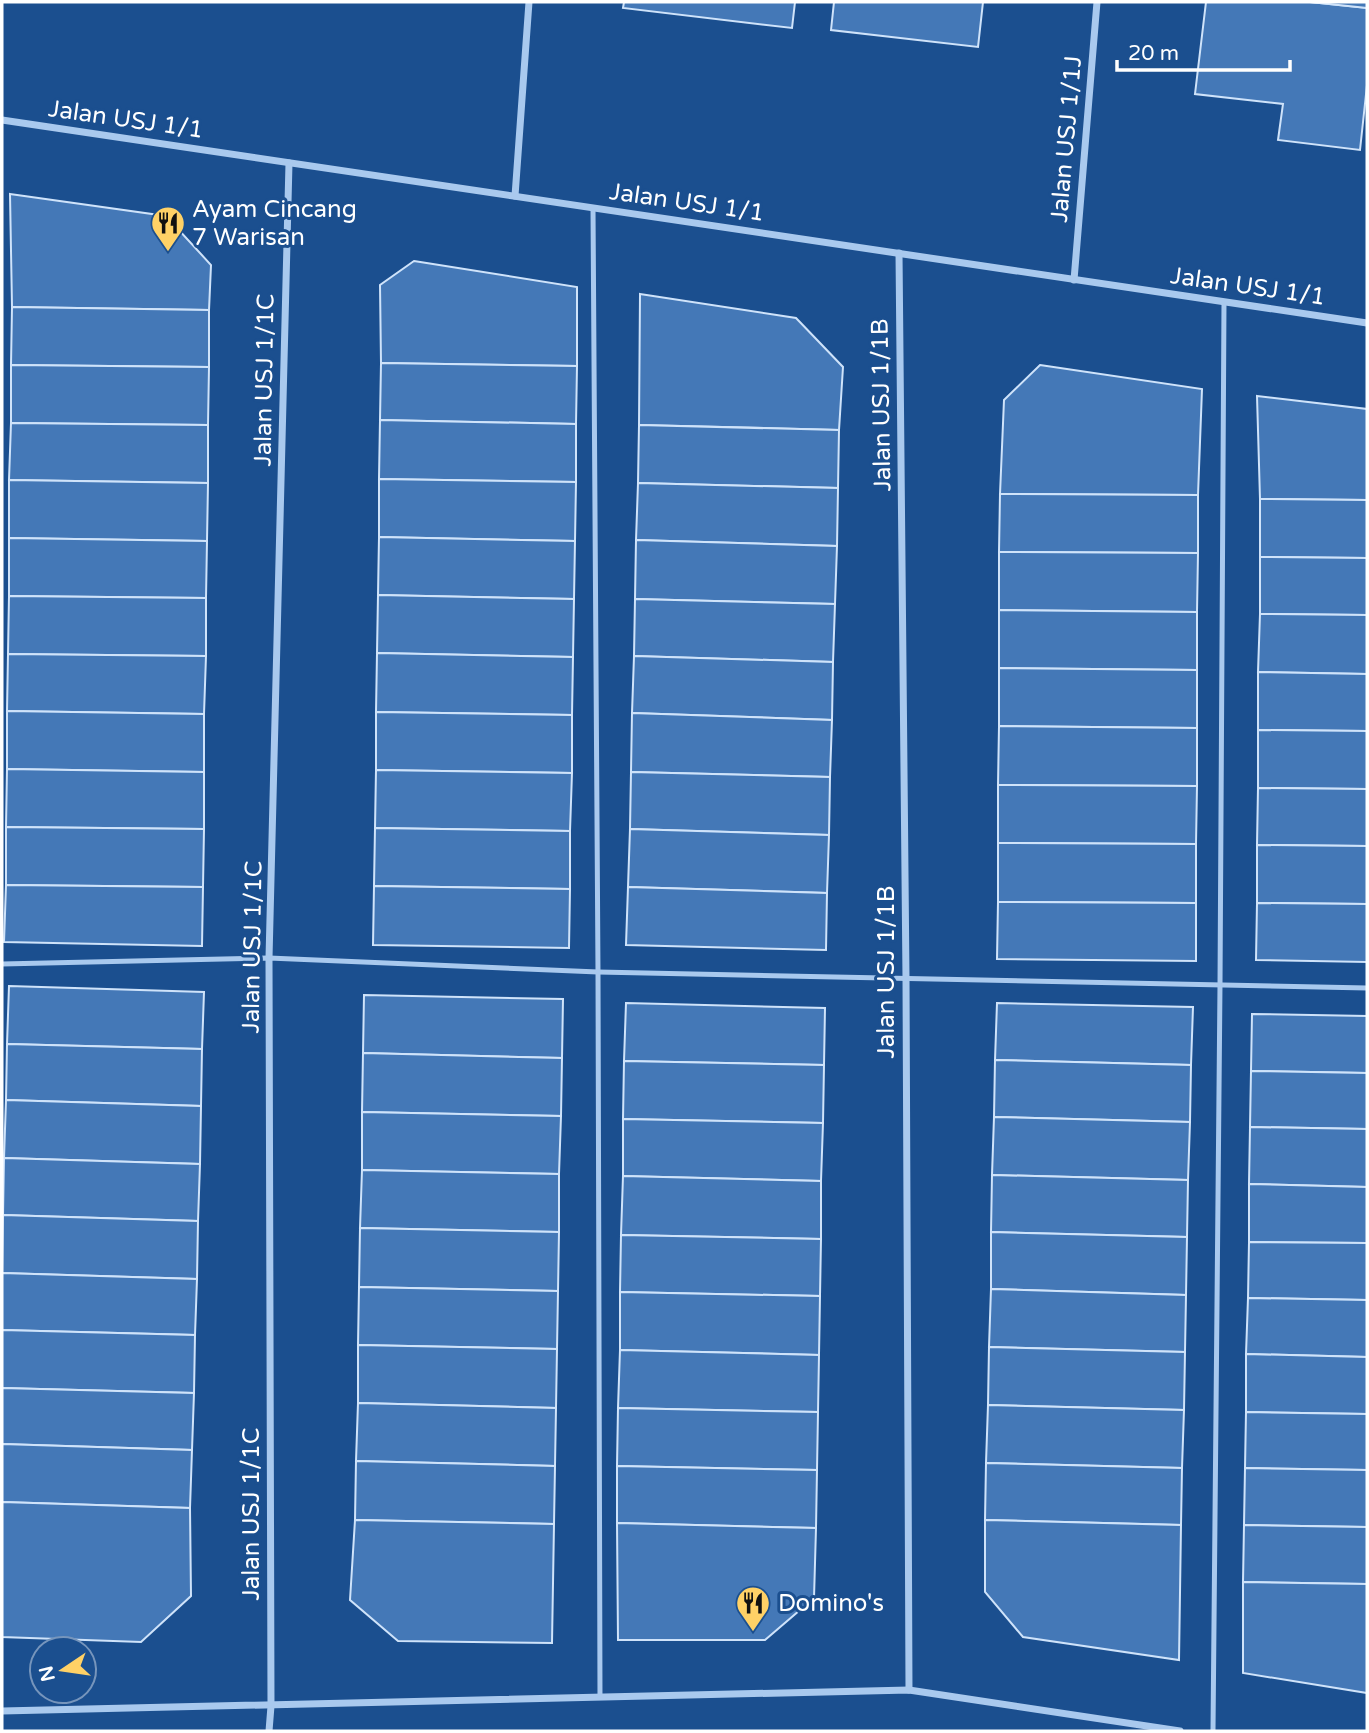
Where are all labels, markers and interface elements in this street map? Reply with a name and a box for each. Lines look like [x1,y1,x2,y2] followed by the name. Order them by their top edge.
[1117,28,1290,72] scale bar
[1128,41,1179,66] text: 20 m
[1045,54,1088,224] street label: Jalan USJ 1/1J
[47,94,205,145] street label: Jalan USJ 1/1
[608,177,766,228] street label: Jalan USJ 1/1
[192,195,357,252] place label: Ayam Cincang 7 Warisan
[149,204,187,253] restaurant icon: Ayam Cincang 7 Warisan
[1169,261,1327,312] street label: Jalan USJ 1/1
[248,293,281,467] street label: Jalan USJ 1/1C
[865,318,898,492] street label: Jalan USJ 1/1B
[236,860,269,1034] street label: Jalan USJ 1/1C
[872,886,901,1058] street label: Jalan USJ 1/1B
[237,1428,266,1600] street label: Jalan USJ 1/1C
[734,1584,772,1633] restaurant icon: Domino's
[778,1589,884,1618] place label: Domino's
[28,1635,98,1705] north arrow
[35,1664,60,1684] text: N

